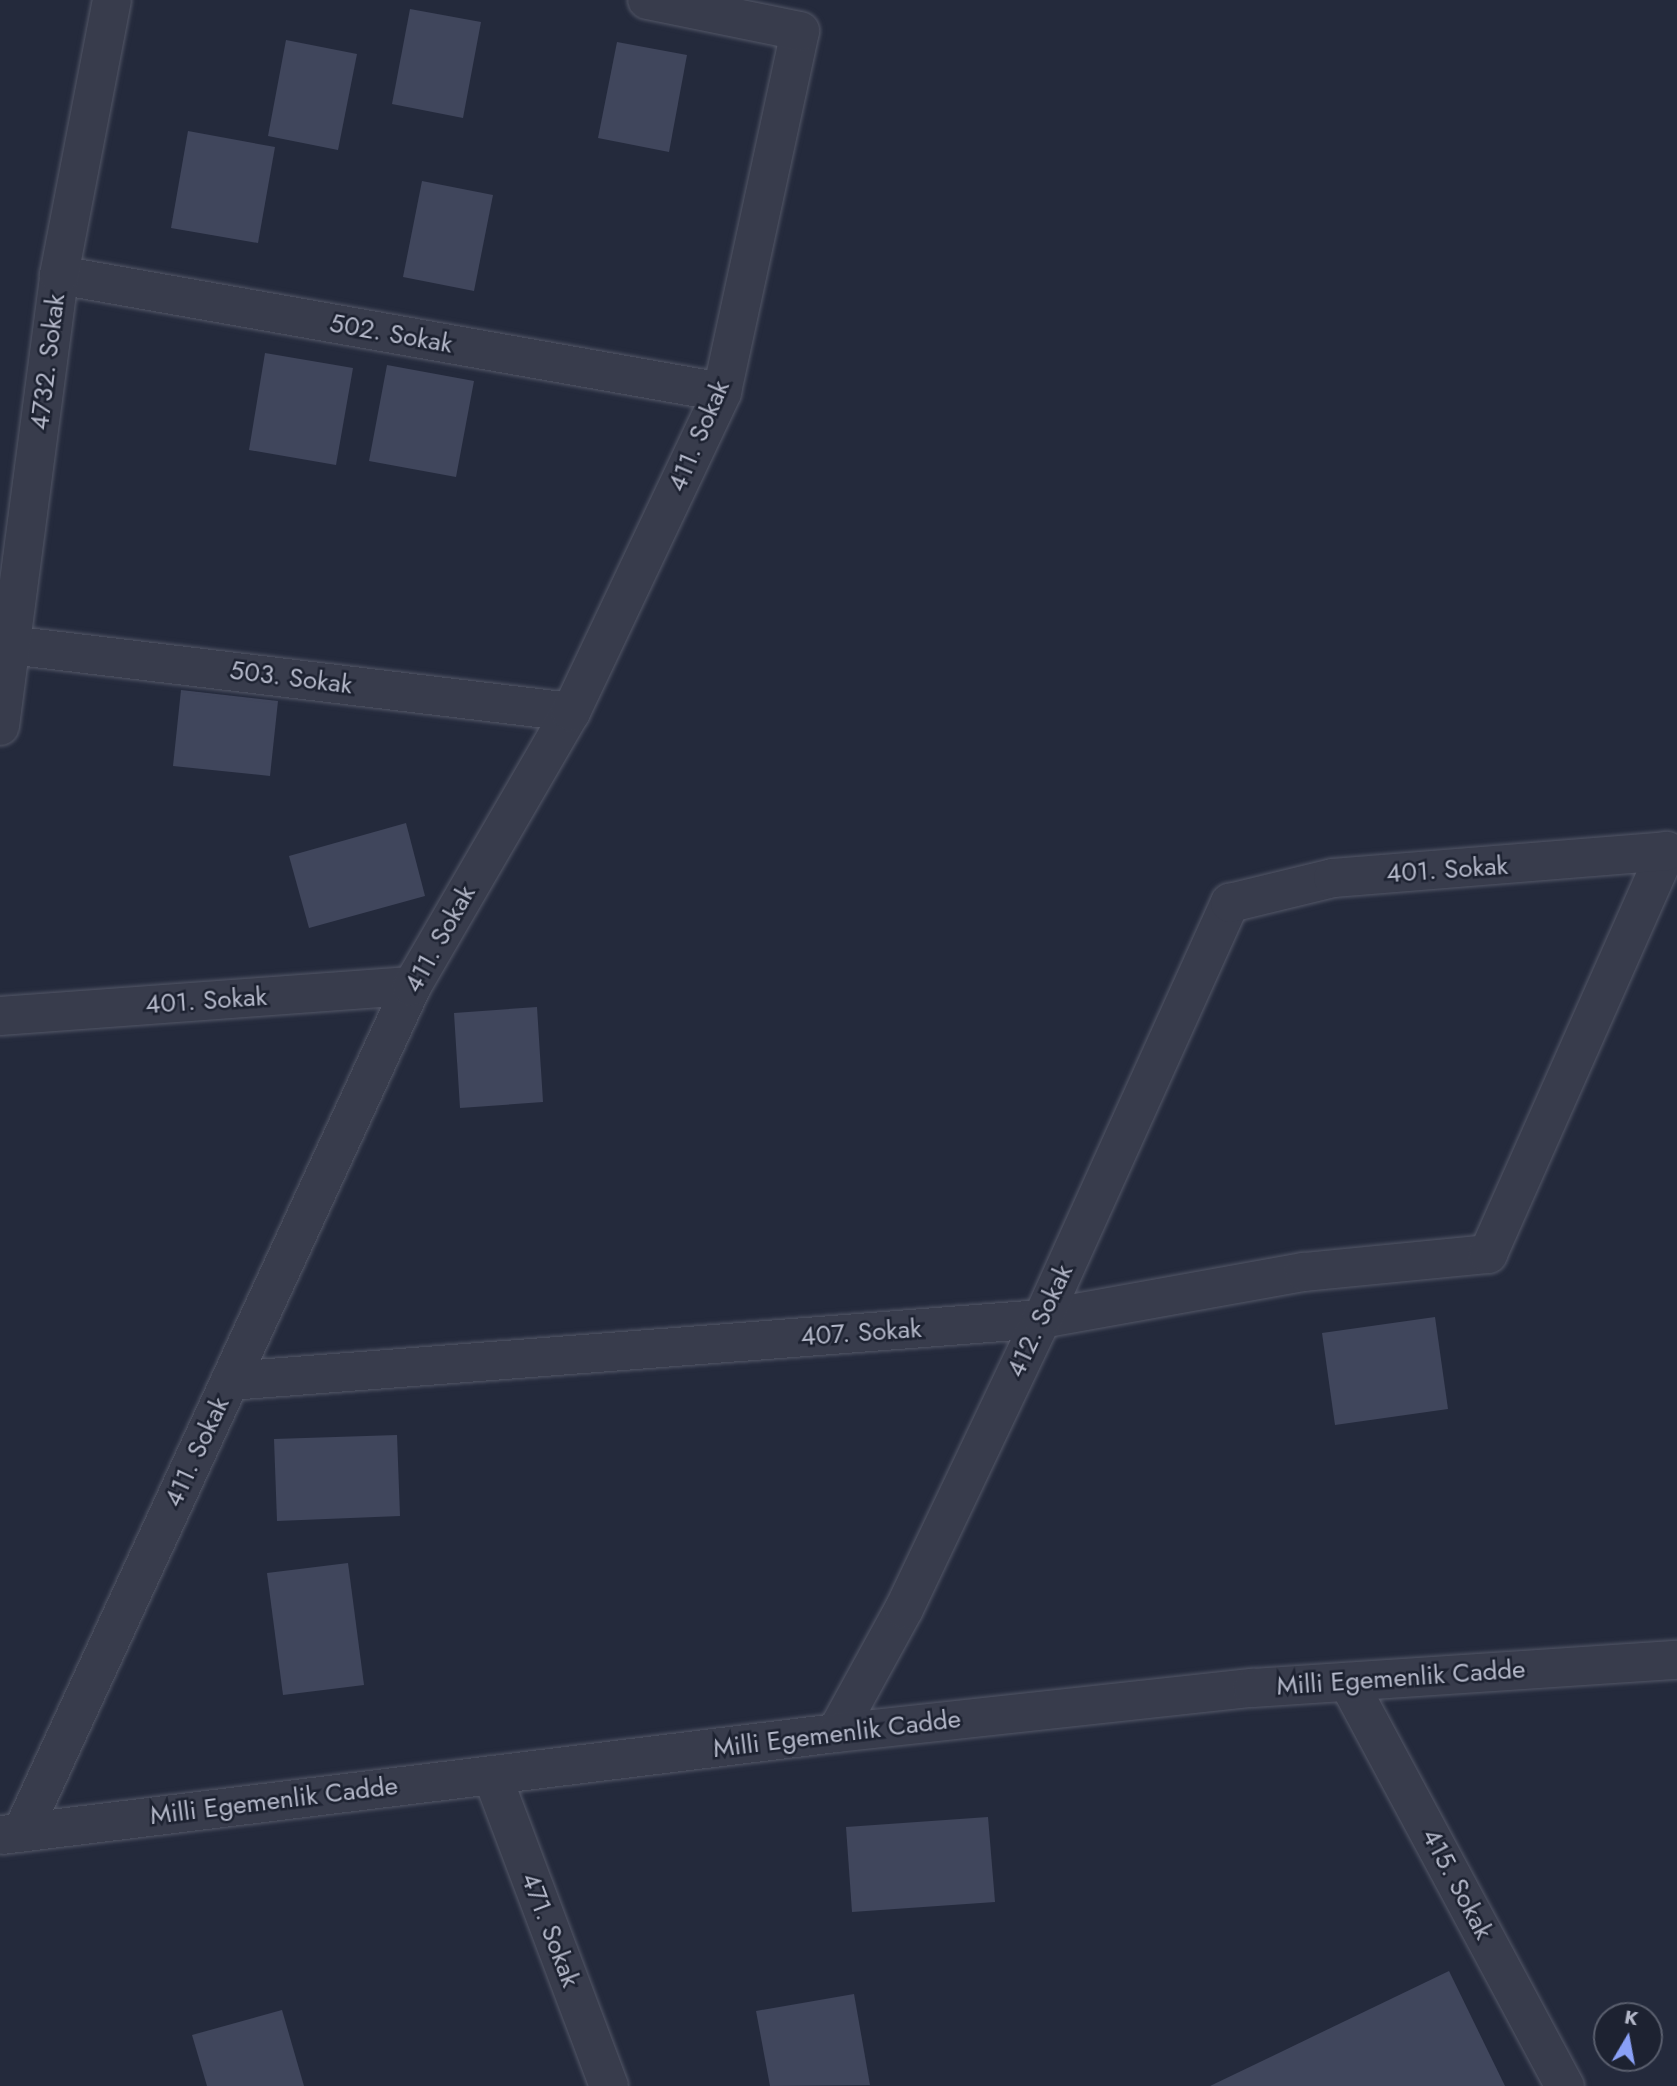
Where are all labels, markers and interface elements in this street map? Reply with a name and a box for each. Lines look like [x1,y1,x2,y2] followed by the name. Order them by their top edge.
[24,292,72,432] street label: 4732. Sokak
[327,308,455,360] street label: 502. Sokak
[662,376,736,496] street label: 411. Sokak
[228,655,354,701] street label: 503. Sokak
[1385,850,1509,890] street label: 401. Sokak
[398,880,482,998] street label: 411. Sokak
[144,981,268,1021] street label: 401. Sokak
[1000,1260,1080,1382] street label: 412. Sokak
[799,1313,923,1353] street label: 407. Sokak
[158,1392,236,1512] street label: 411. Sokak
[1275,1654,1527,1702] street label: Milli Egemenlik Cadde
[711,1703,963,1765] street label: Milli Egemenlik Cadde
[148,1770,400,1832] street label: Milli Egemenlik Cadde
[1415,1823,1499,1945] street label: 415. Sokak
[514,1868,586,1992] street label: 471. Sokak
[1593,2002,1663,2072] north arrow
[1623,2003,1640,2032] text: K

